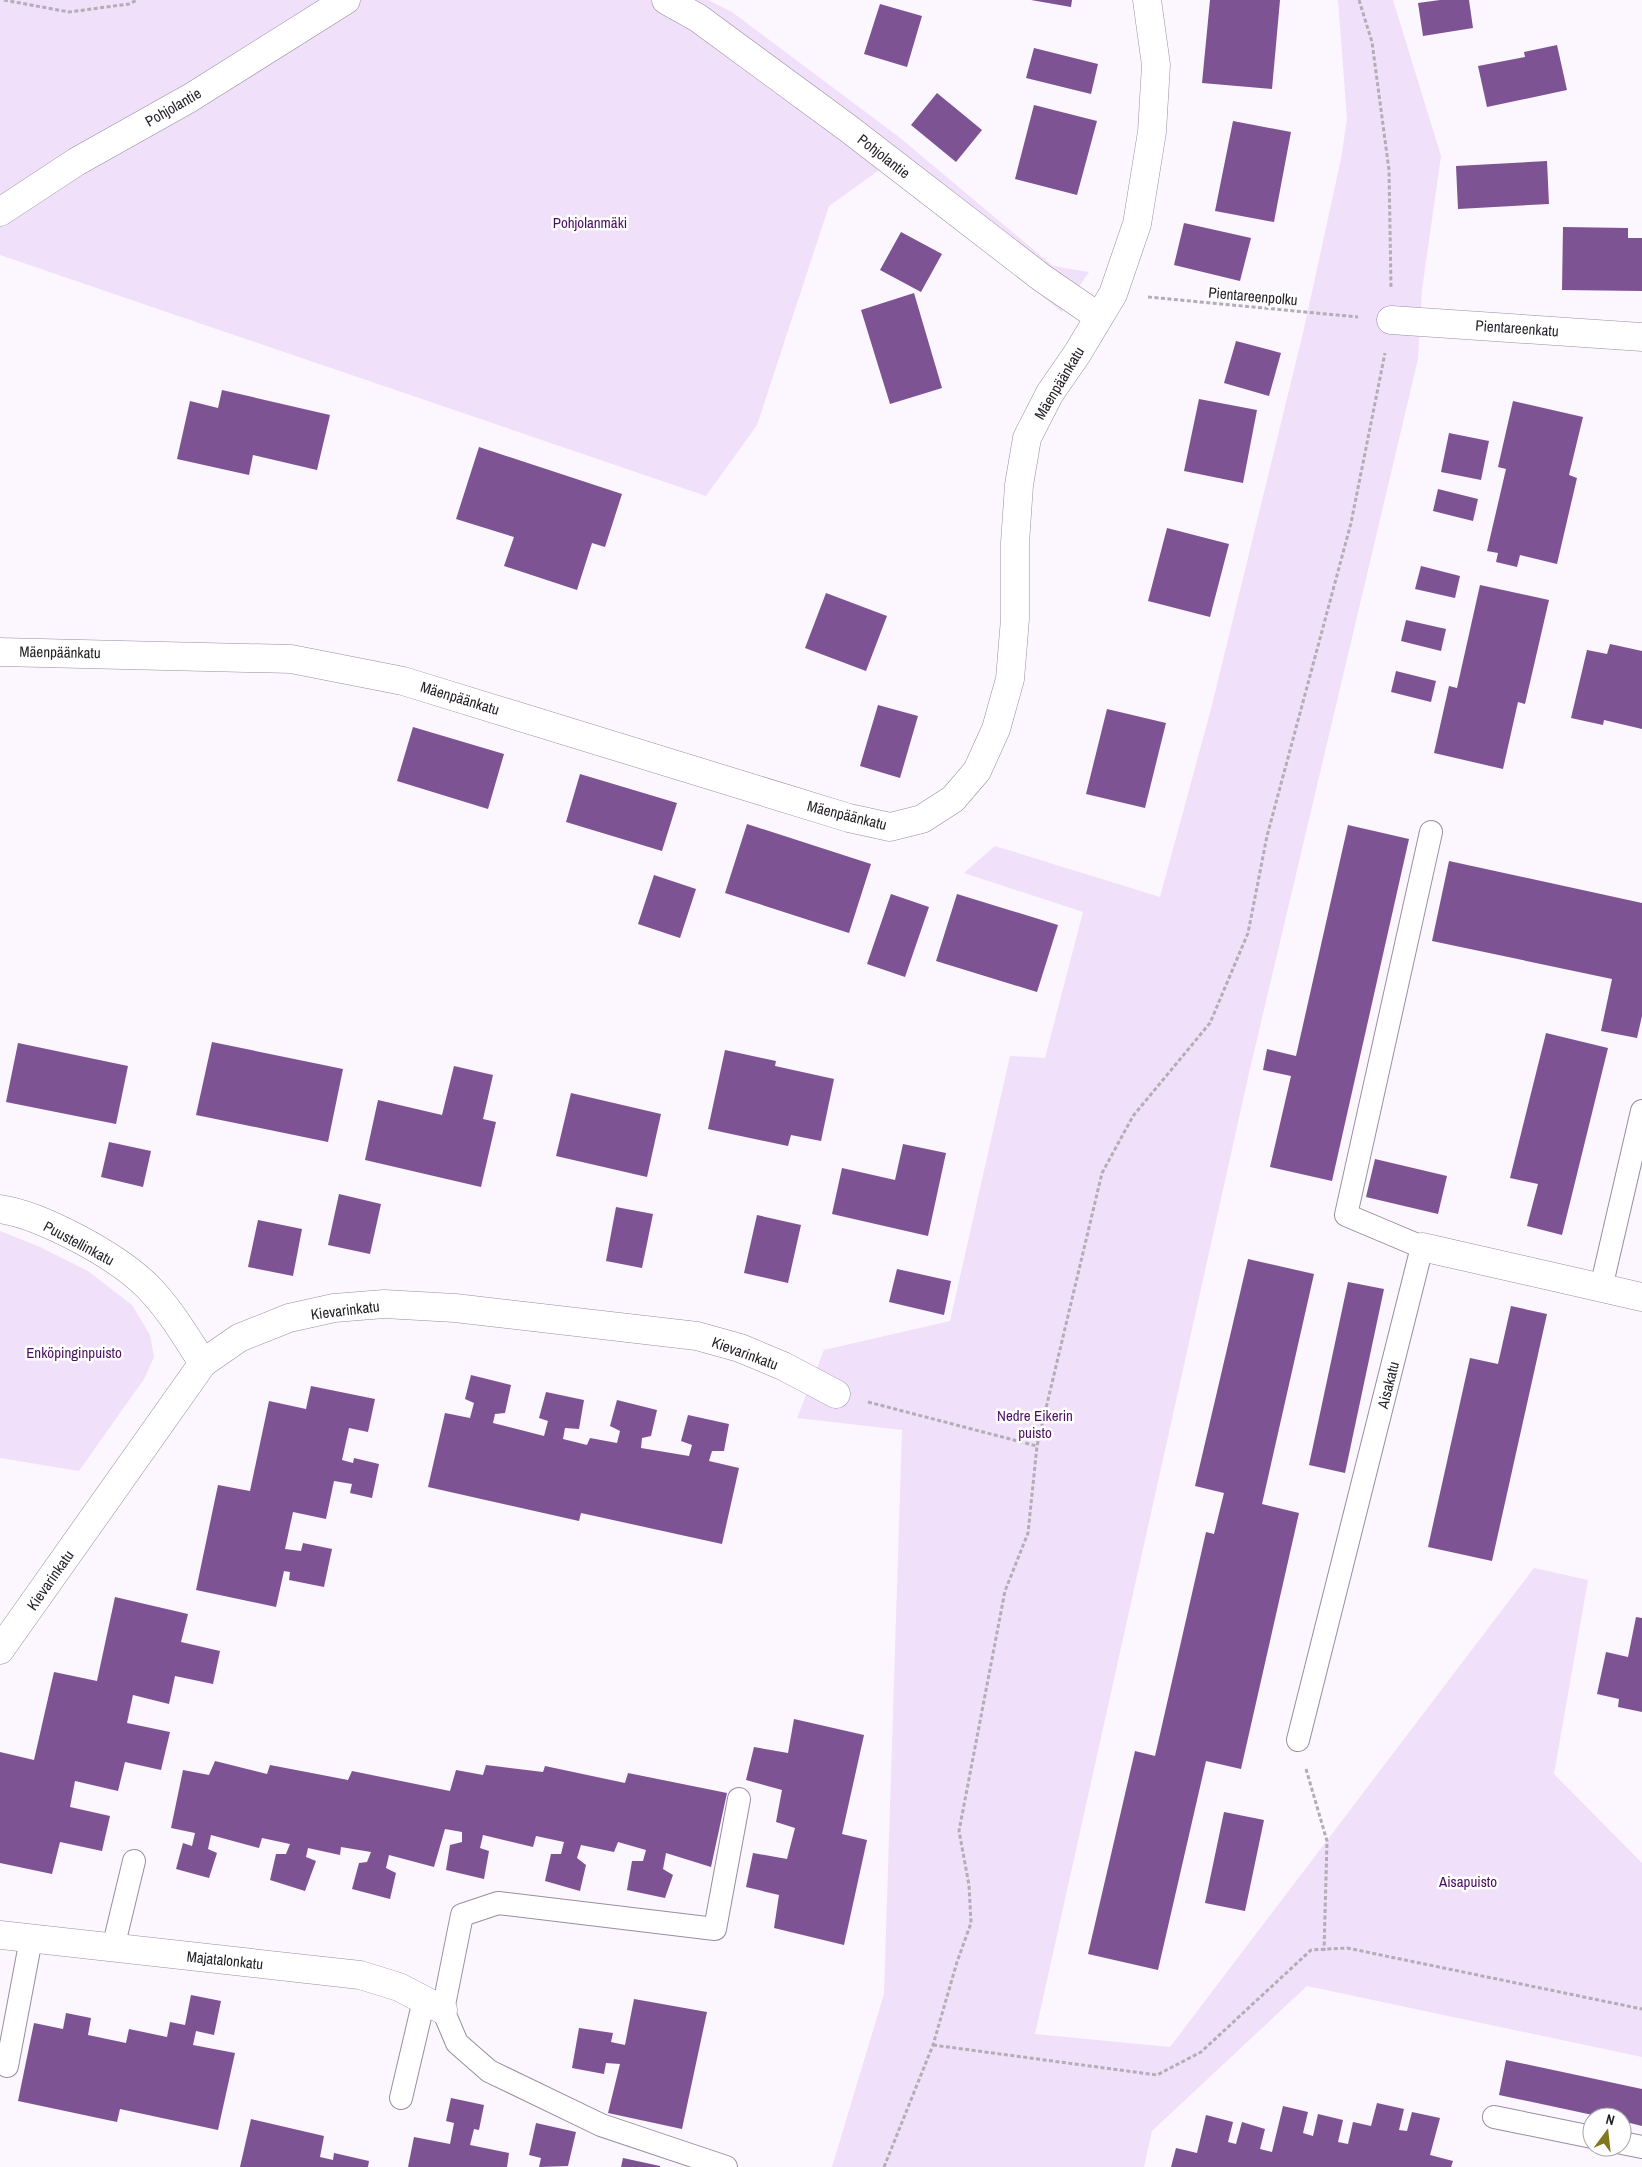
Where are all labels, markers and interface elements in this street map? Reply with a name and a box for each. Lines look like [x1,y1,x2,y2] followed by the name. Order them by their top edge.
[141,82,205,131] street label: Pohjolantie
[853,129,915,183] street label: Pohjolantie
[553,212,627,233] park label: Pohjolanmäki
[1207,282,1299,310] street label: Pientareenpolku
[1475,315,1559,341] street label: Pientareenkatu
[1029,343,1089,423] street label: Mäenpäänkatu
[19,641,101,663] street label: Mäenpäänkatu
[418,676,502,720] street label: Mäenpäänkatu
[805,795,889,835] street label: Mäenpäänkatu
[40,1216,118,1270] street label: Puustellinkatu
[309,1295,381,1325] street label: Kievarinkatu
[709,1331,781,1375] street label: Kievarinkatu
[26,1342,122,1363] park label: Enköpinginpuisto
[1372,1359,1404,1412] street label: Aisakatu
[997,1405,1073,1443] park label: Nedre Eikerin puisto
[22,1546,78,1614] street label: Kievarinkatu
[1438,1871,1497,1892] park label: Aisapuisto
[186,1946,264,1974] street label: Majatalonkatu
[1582,2107,1632,2157] north arrow
[1604,2110,1617,2129] text: N

